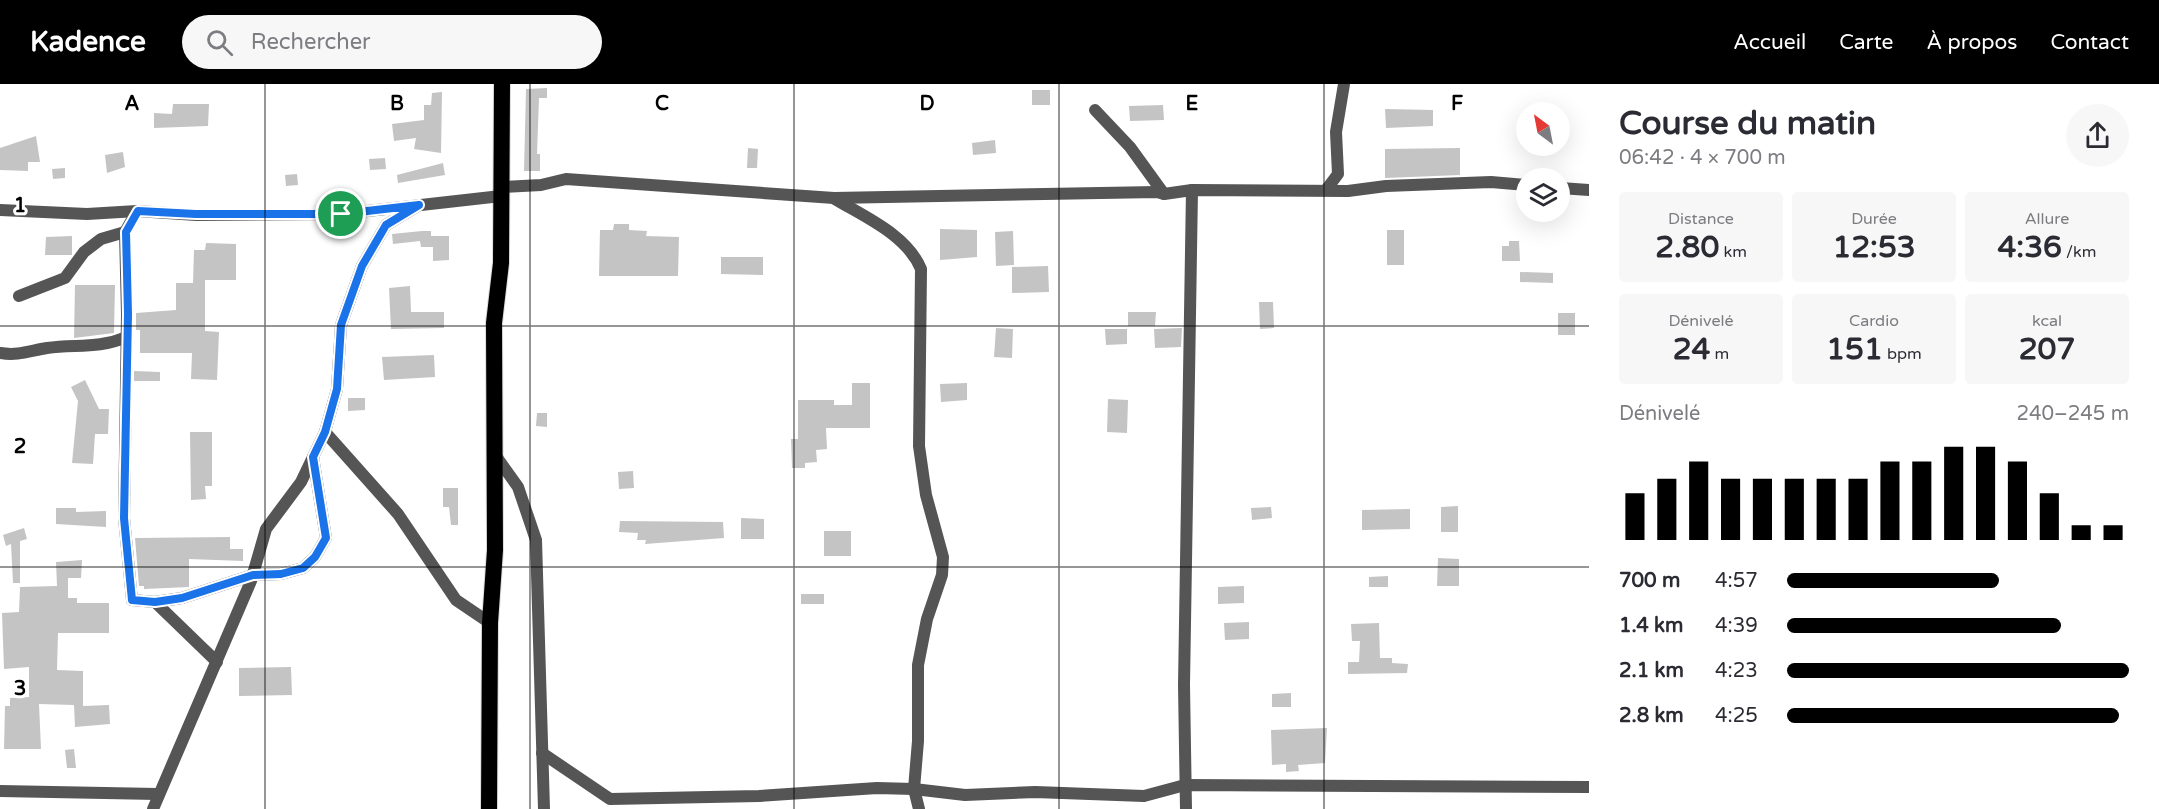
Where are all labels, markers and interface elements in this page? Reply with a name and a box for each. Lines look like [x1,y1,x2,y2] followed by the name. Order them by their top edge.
[182,15,602,69] search box
[30,25,146,59] text: Kadence
[203,26,236,59] icon: search
[251,29,371,55] text: Rechercher
[1733,30,1806,55] text: Accueil
[1839,30,1893,55] text: Carte
[1926,30,2017,55] text: À propos
[2050,30,2129,55] text: Contact
[125,92,140,116] text: A
[390,92,404,116] text: B
[655,92,669,116] text: C
[919,92,935,116] text: D
[1186,92,1199,116] text: E
[1451,92,1463,116] text: F
[1516,102,1570,156] north arrow
[1516,102,1570,222] map controls
[1619,104,1876,143] text: Course du matin
[2066,104,2129,167] button: share
[1619,146,1786,170] text: 06:42 · 4 × 700 m
[1516,168,1570,222] button: layers
[315,188,366,239] pin
[14,194,26,218] text: 1
[324,197,357,230] icon: arrive
[1668,209,1734,229] text: Distance
[1851,209,1897,229] text: Durée
[2025,209,2069,229] text: Allure
[1655,229,1719,266] text: 2.80
[1832,229,1916,266] text: 12:53
[1998,229,2062,266] text: 4:36
[1719,242,1747,262] text: km
[2062,242,2096,262] text: /km
[1669,311,1733,331] text: Dénivelé
[1849,311,1899,331] text: Cardio
[2032,311,2062,331] text: kcal
[1673,331,1710,368] text: 24
[1826,331,1883,368] text: 151
[2019,331,2075,368] text: 207
[1710,344,1729,364] text: m
[1883,344,1922,364] text: bpm
[1619,402,1700,426] text: Dénivelé
[2016,402,2129,426] text: 240–245 m
[14,435,26,459] text: 2
[1619,569,1680,593] text: 700 m
[1715,569,1758,593] text: 4:57
[1619,614,1683,638] text: 1.4 km
[1715,614,1758,638] text: 4:39
[1619,659,1684,683] text: 2.1 km
[1715,659,1758,683] text: 4:23
[14,677,26,701] text: 3
[1619,704,1684,728] text: 2.8 km
[1715,704,1758,728] text: 4:25

